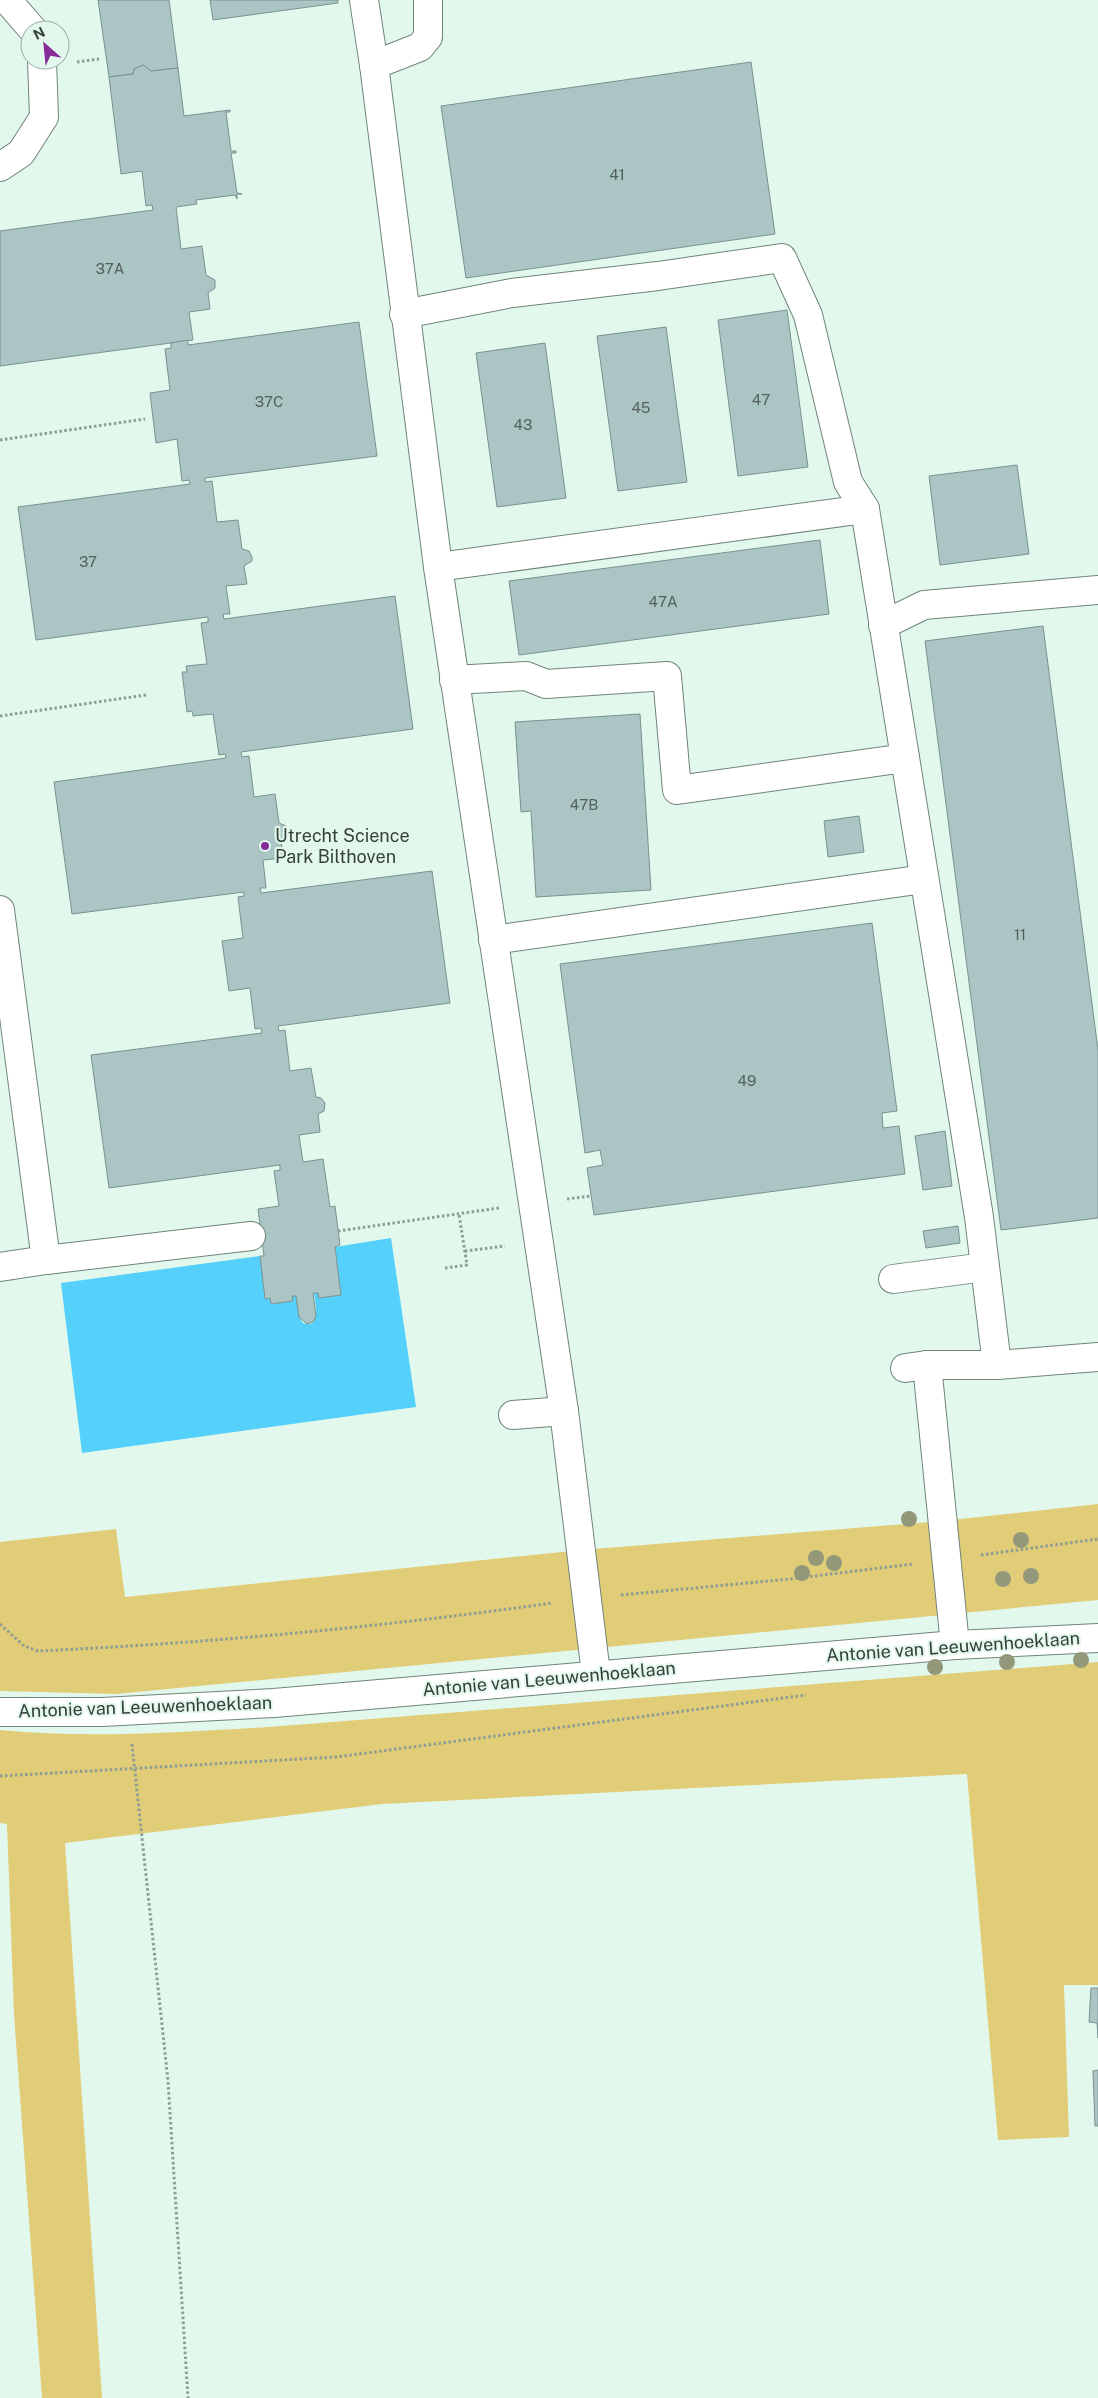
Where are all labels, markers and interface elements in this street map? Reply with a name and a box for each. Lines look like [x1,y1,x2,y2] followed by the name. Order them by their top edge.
[20,20,70,70] north arrow
[31,24,48,43] text: N
[609,166,625,183] house number: 41
[96,260,125,277] house number: 37A
[752,391,770,408] house number: 47
[255,393,283,410] house number: 37C
[632,399,650,416] house number: 45
[514,416,532,433] house number: 43
[79,553,97,570] house number: 37
[648,593,678,610] house number: 47A
[570,796,598,813] house number: 47B
[275,825,410,867] place label: Utrecht Science Park Bilthoven
[259,840,271,852] marker: Utrecht Science Park Bilthoven
[1014,926,1026,943] house number: 11
[738,1072,756,1089] house number: 49
[825,1627,1081,1666] street label: Antonie van Leeuwenhoeklaan
[421,1657,677,1700] street label: Antonie van Leeuwenhoeklaan
[18,1692,272,1721] street label: Antonie van Leeuwenhoeklaan

